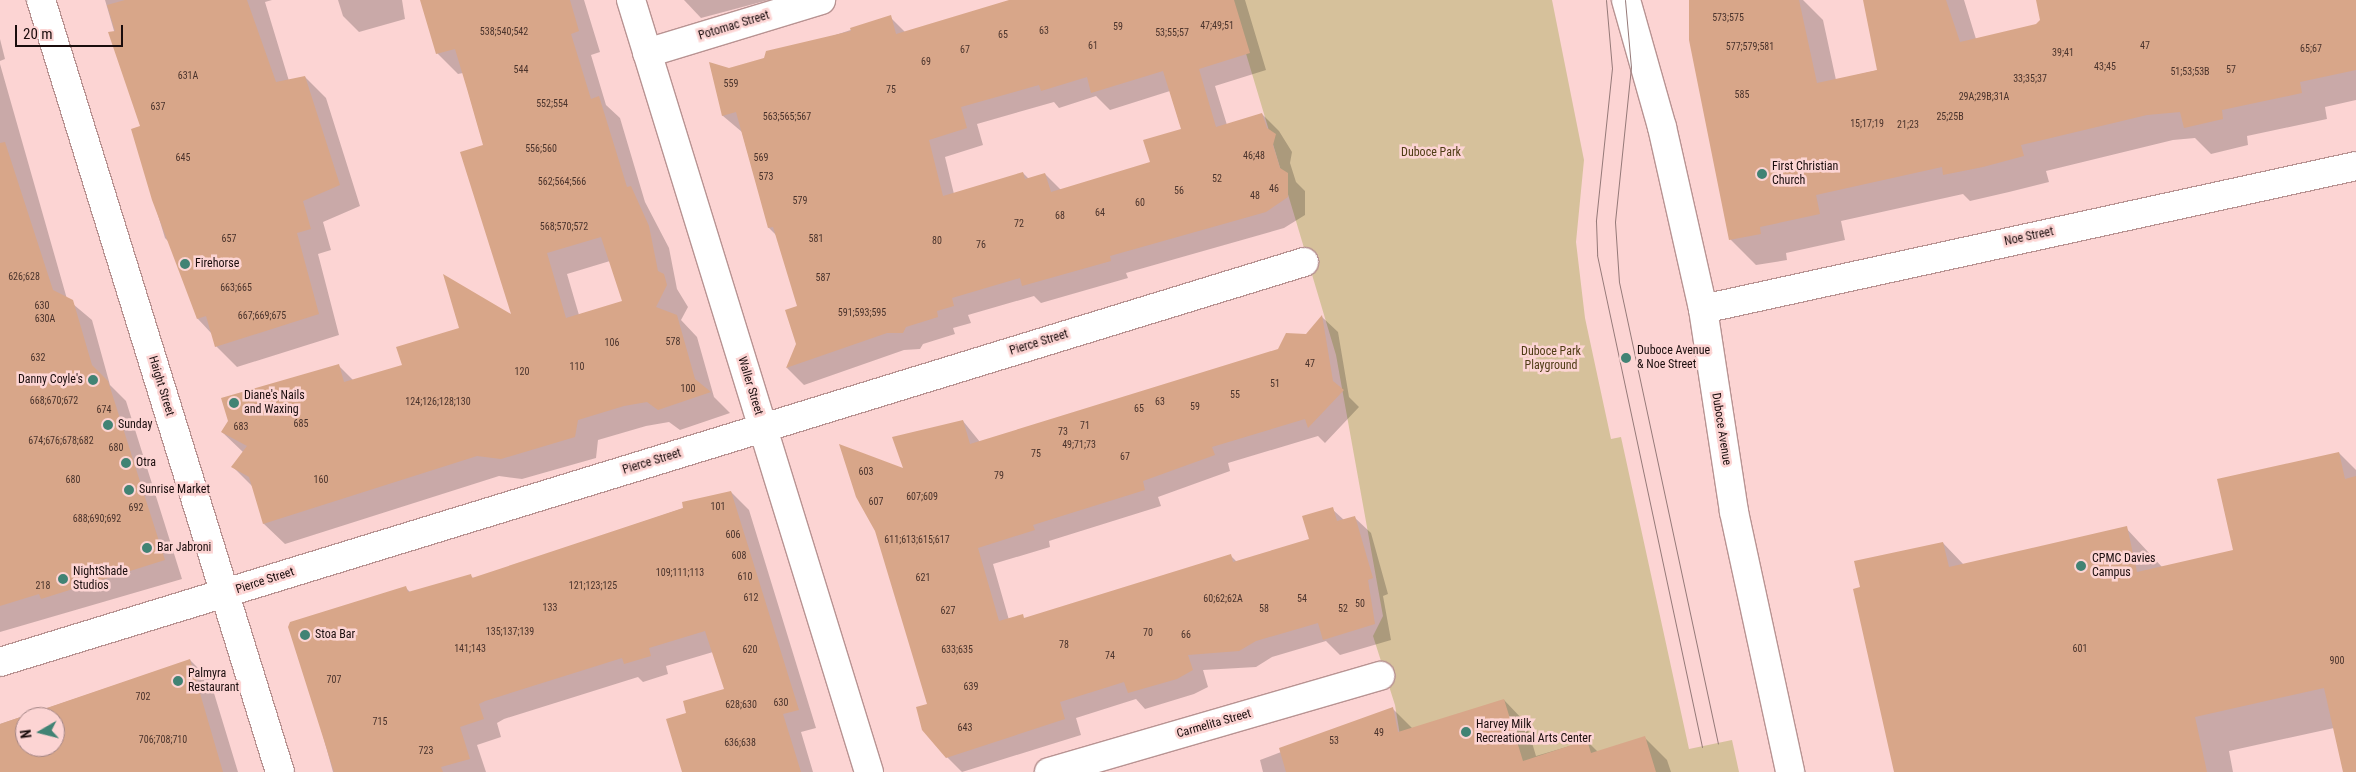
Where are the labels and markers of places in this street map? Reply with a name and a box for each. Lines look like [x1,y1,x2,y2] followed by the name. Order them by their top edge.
[1772,160,1838,188] place label: First Christian Church
[1756,168,1768,180] marker: First Christian Church
[195,257,239,271] place label: Firehorse
[179,258,191,270] marker: Firehorse
[1637,344,1710,372] place label: Duboce Avenue & Noe Street
[1619,351,1633,365] marker: Duboce Avenue & Noe Street
[18,373,83,387] place label: Danny Coyle's
[87,374,99,386] marker: Danny Coyle's
[244,389,305,417] place label: Diane's Nails and Waxing
[228,397,240,409] marker: Diane's Nails and Waxing
[118,418,152,432] place label: Sunday
[102,419,114,431] marker: Sunday
[136,456,156,470] place label: Otra
[120,457,132,469] marker: Otra
[139,483,210,497] place label: Sunrise Market
[123,484,135,496] marker: Sunrise Market
[157,541,211,555] place label: Bar Jabroni
[141,542,153,554] marker: Bar Jabroni
[2092,552,2156,580] place label: CPMC Davies Campus
[2074,559,2088,573] marker: CPMC Davies Campus
[73,565,128,593] place label: NightShade Studios
[57,573,69,585] marker: NightShade Studios
[315,628,355,642] place label: Stoa Bar
[299,629,311,641] marker: Stoa Bar
[188,667,239,695] place label: Palmyra Restaurant
[172,675,184,687] marker: Palmyra Restaurant
[1476,718,1592,746] place label: Harvey Milk Recreational Arts Center
[1460,726,1472,738] marker: Harvey Milk Recreational Arts Center

